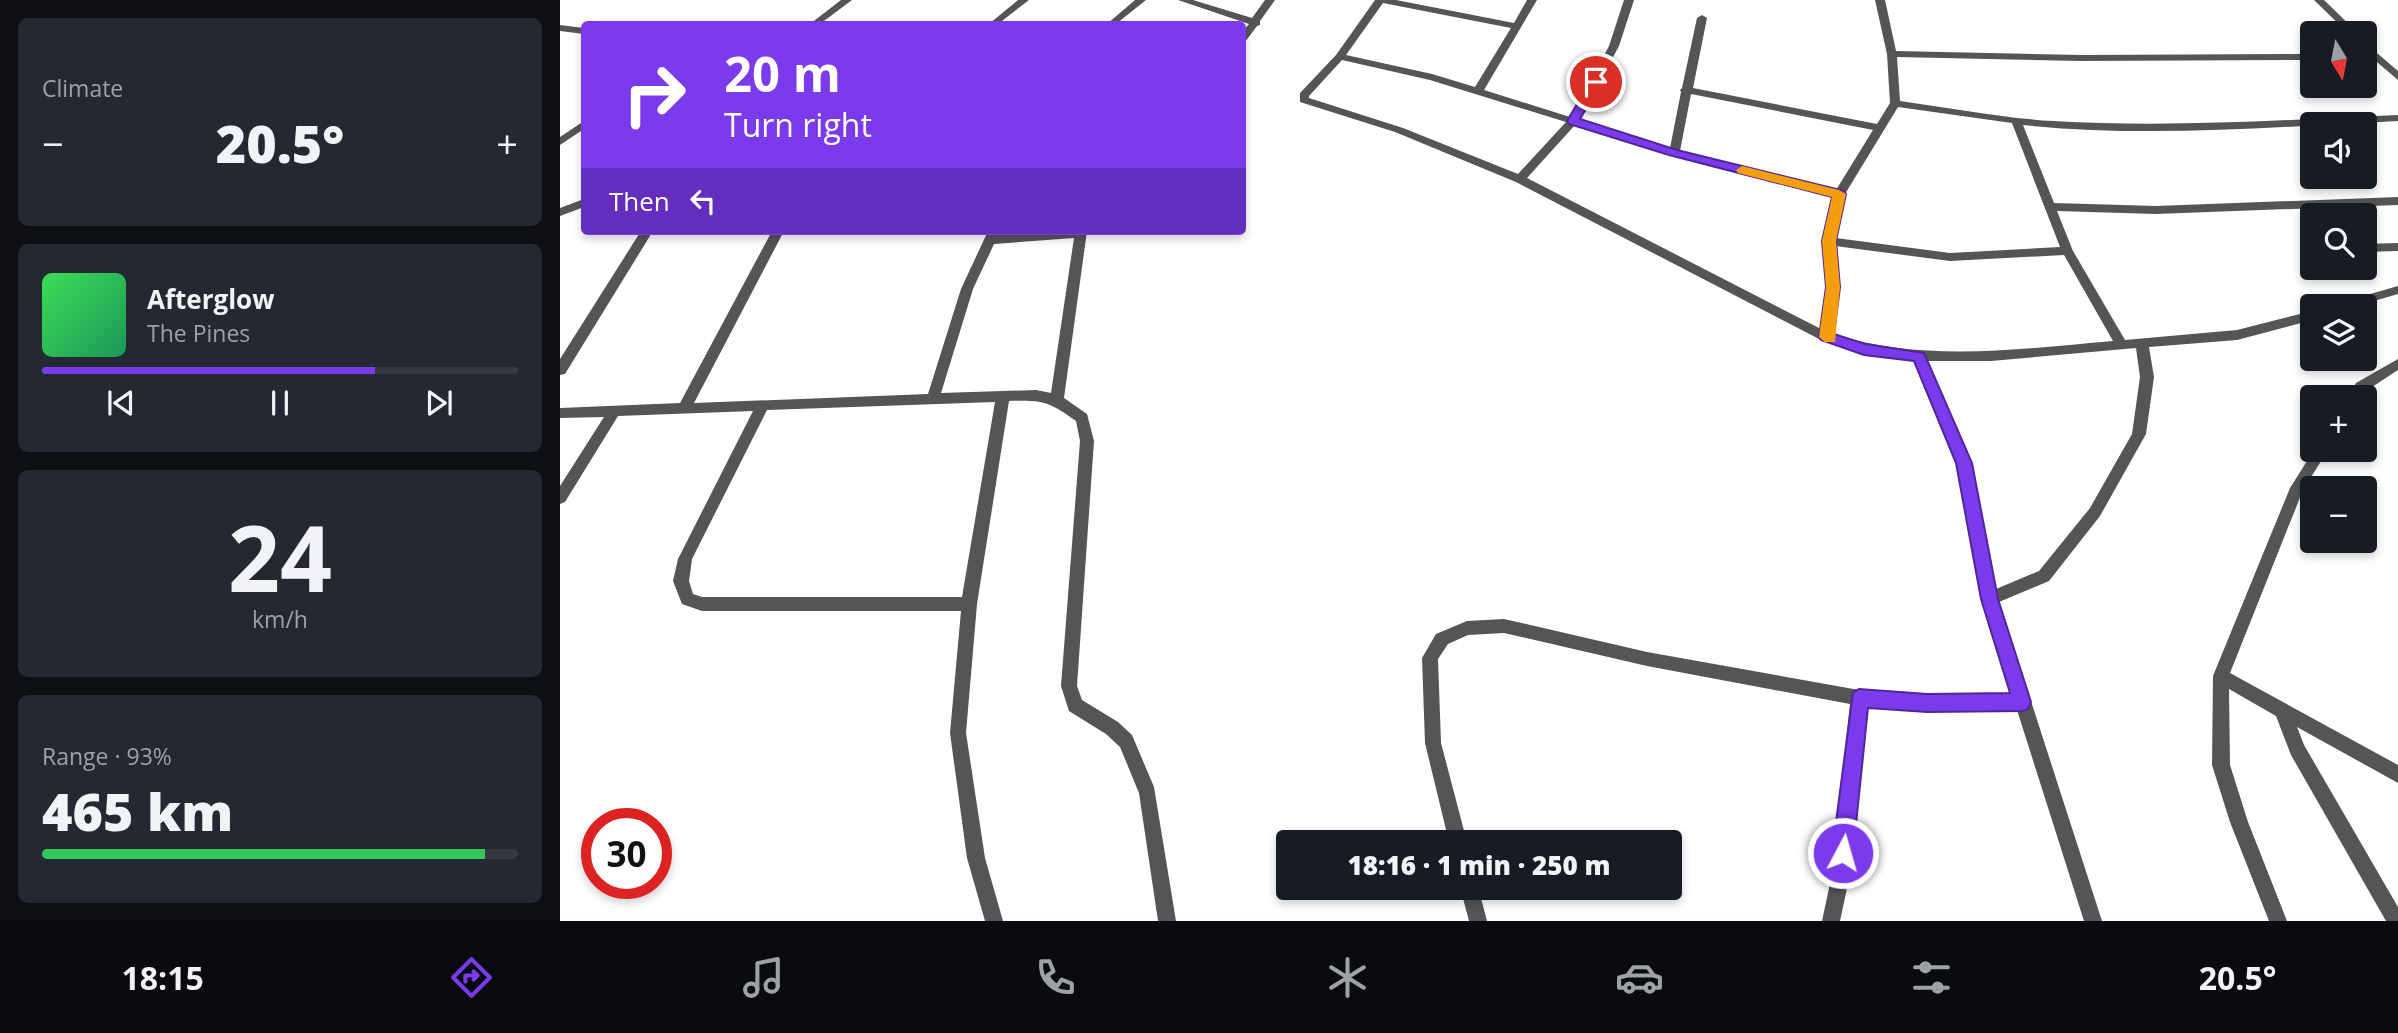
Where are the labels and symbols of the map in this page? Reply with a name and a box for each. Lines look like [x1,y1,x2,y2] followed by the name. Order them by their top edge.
[2300,21,2376,98] north arrow
[1566,52,1626,112] pin
[581,808,672,899] speed limit sign: 30
[1806,816,1880,890] position arrow

